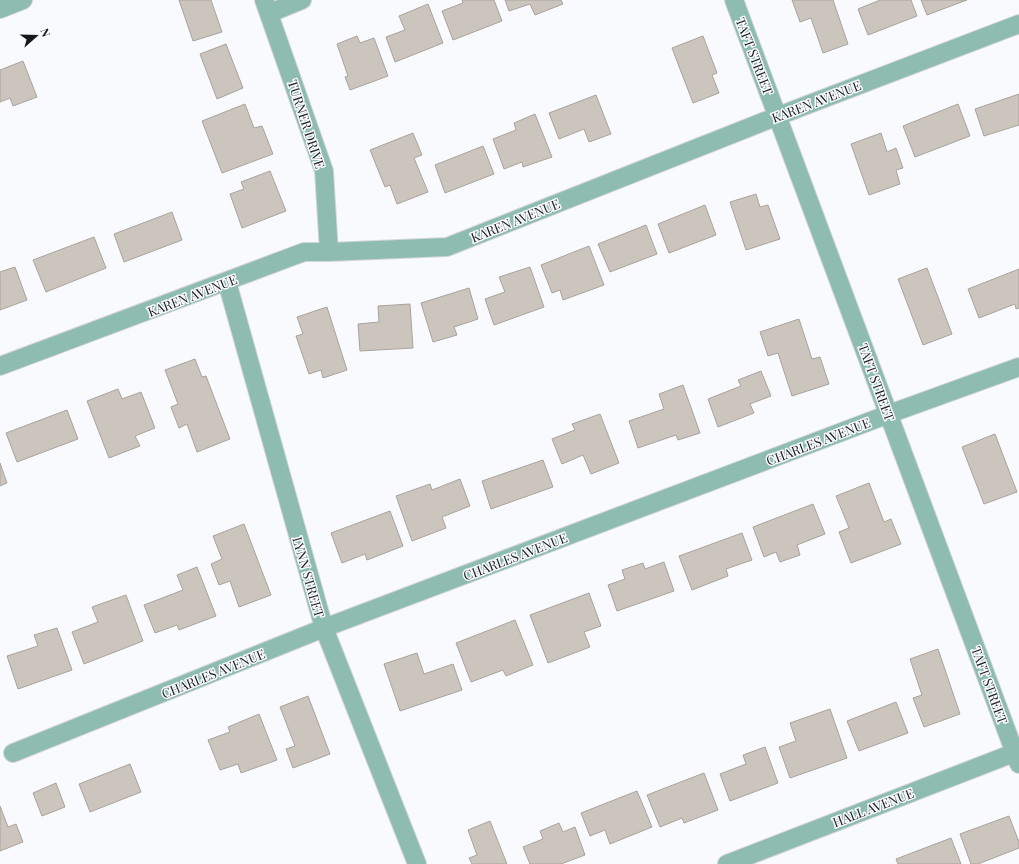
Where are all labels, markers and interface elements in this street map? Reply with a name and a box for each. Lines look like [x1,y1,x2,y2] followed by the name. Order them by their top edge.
[733,15,777,97] street label: TAFT STREET
[16,16,56,56] north arrow
[37,26,54,39] text: N
[769,76,863,126] street label: KAREN AVENUE
[285,78,329,171] street label: TURNER DRIVE
[468,194,562,246] street label: KAREN AVENUE
[145,270,239,320] street label: KAREN AVENUE
[855,341,899,423] street label: TAFT STREET
[764,413,873,469] street label: CHARLES AVENUE
[461,528,570,584] street label: CHARLES AVENUE
[289,535,329,619] street label: LYNN STREET
[159,644,267,702] street label: CHARLES AVENUE
[968,644,1012,726] street label: TAFT STREET
[830,784,916,830] street label: HALL AVENUE

